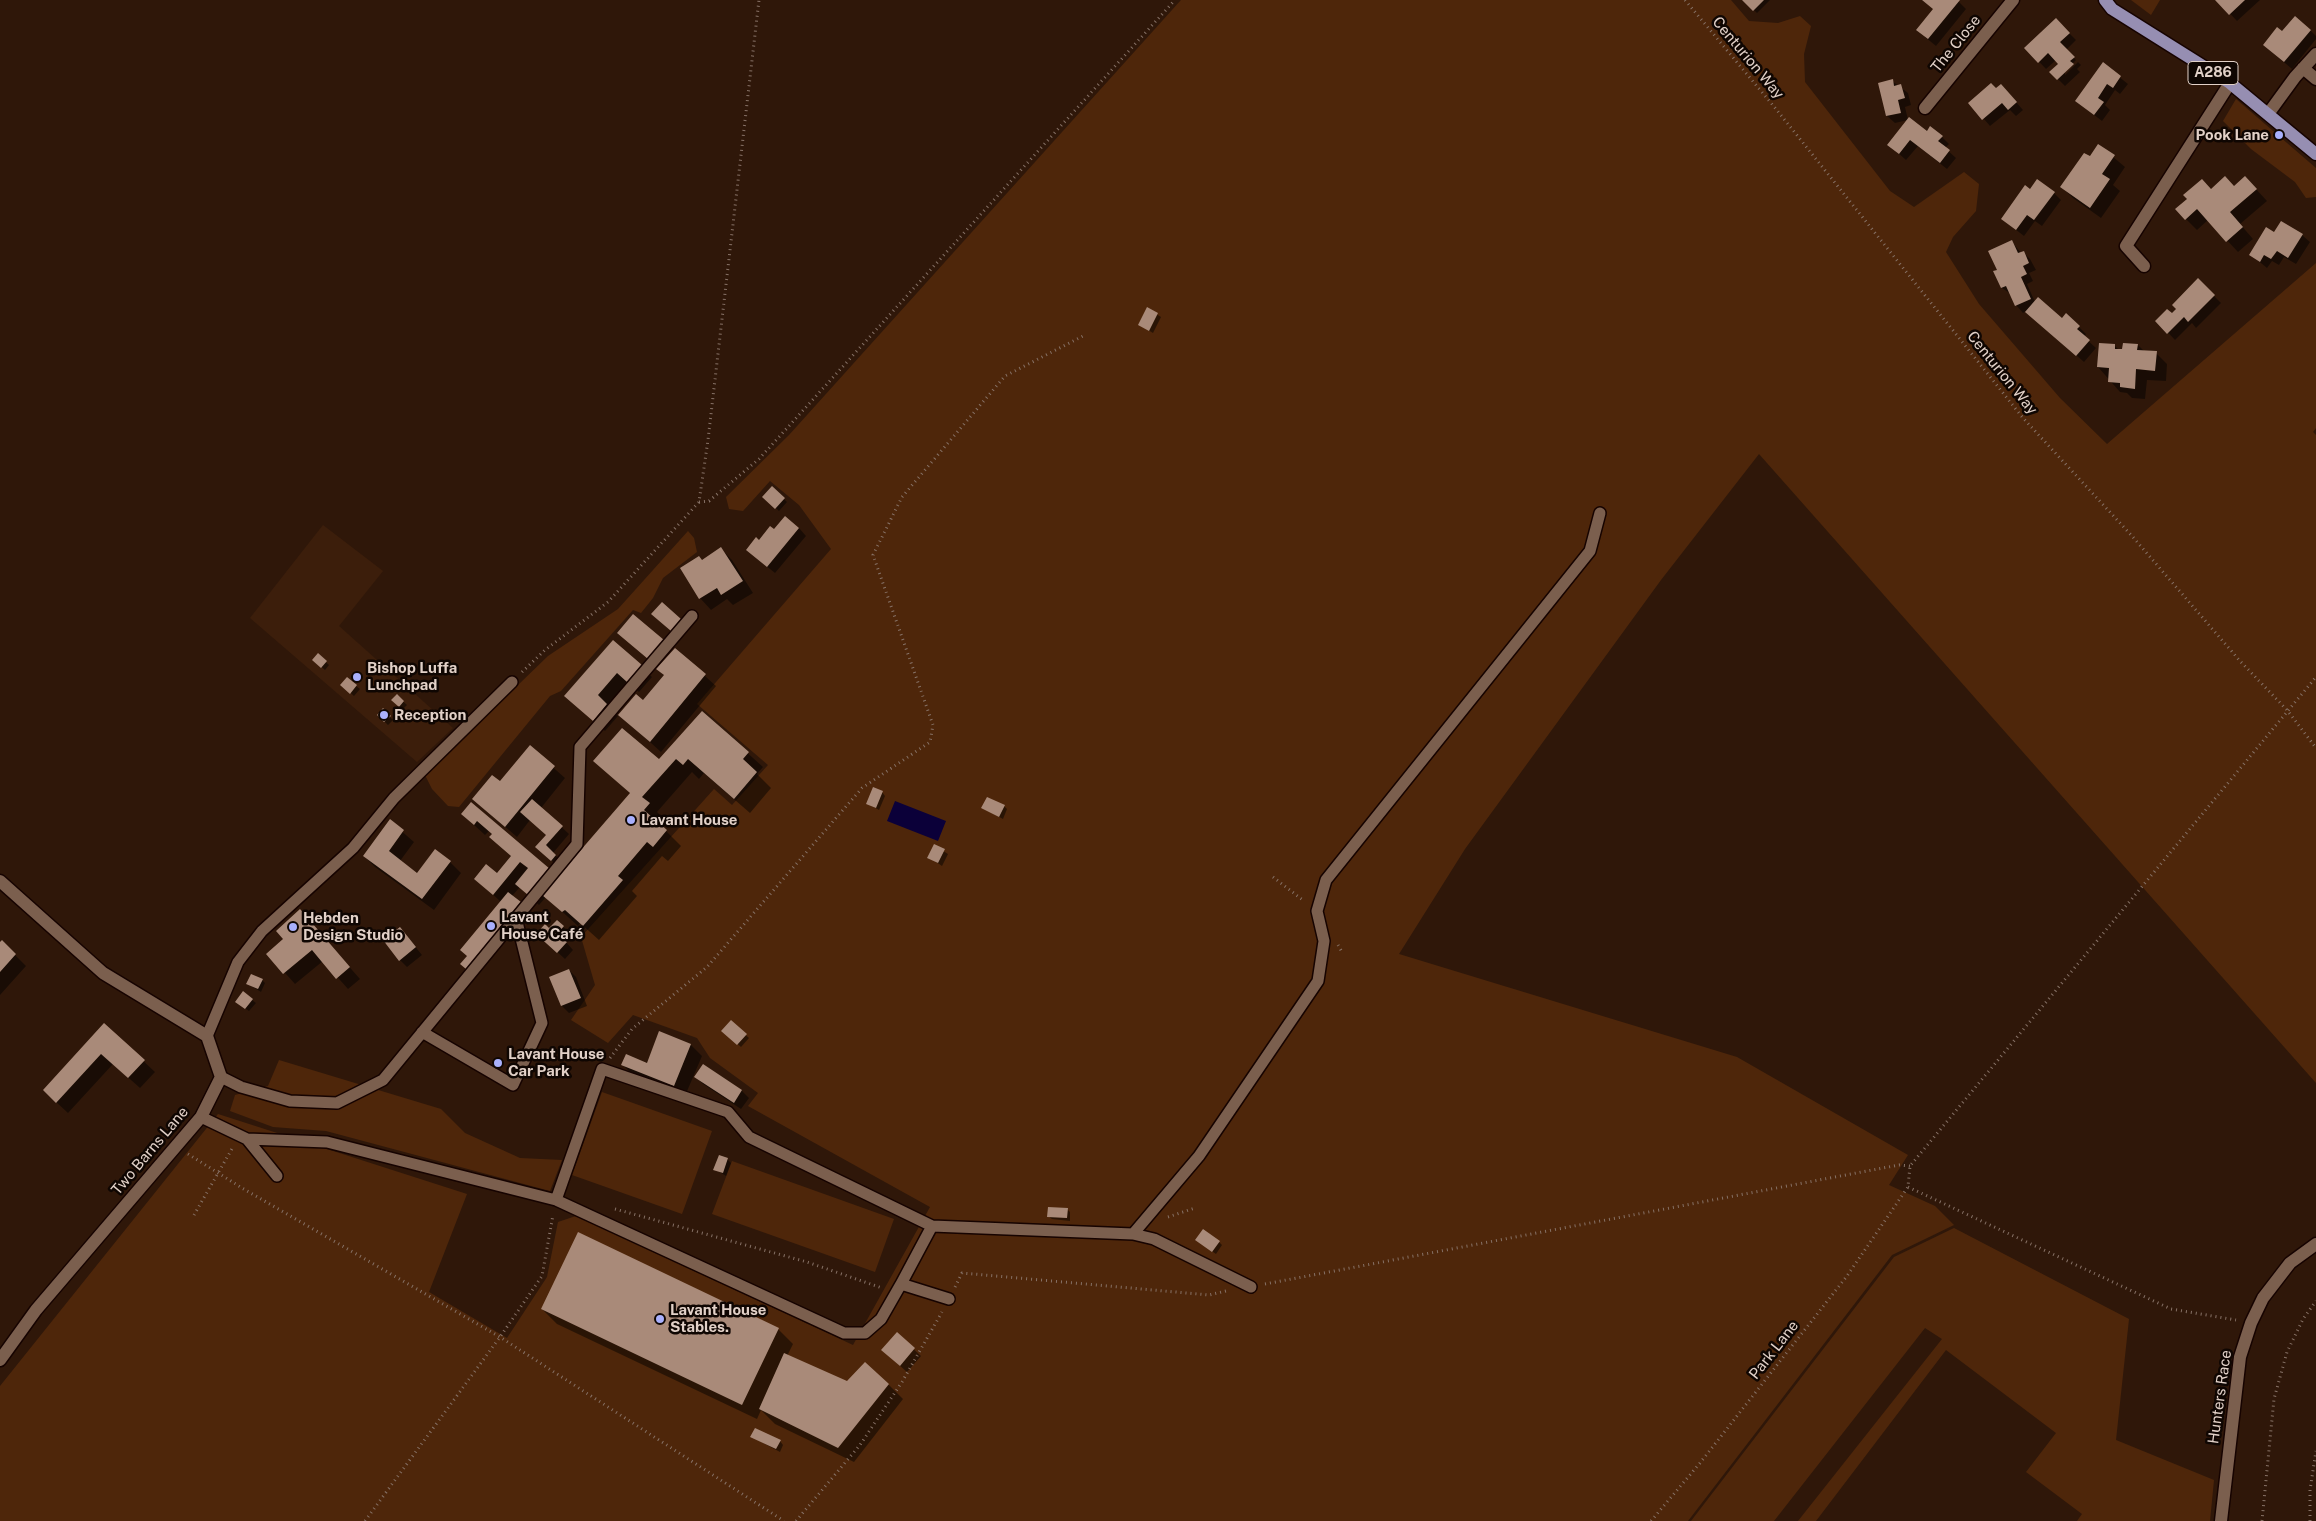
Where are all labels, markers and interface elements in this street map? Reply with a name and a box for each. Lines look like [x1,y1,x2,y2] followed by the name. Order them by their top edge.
[1927,12,1985,76] street label: The Close
[1708,13,1788,103] street label: Centurion Way
[2188,62,2238,84] road number: A286
[2196,126,2269,144] place label: Pook Lane
[2273,129,2285,141] marker: Pook Lane
[1963,328,2041,418] street label: Centurion Way
[367,659,457,694] place label: Bishop Luffa Lunchpad
[351,671,363,683] marker: Bishop Luffa Lunchpad
[394,706,466,724] place label: Reception
[378,709,390,721] marker: Reception
[641,811,737,829] place label: Lavant House
[625,814,637,826] marker: Lavant House
[501,908,583,943] place label: Lavant House Café
[303,909,403,944] place label: Hebden Design Studio
[485,920,497,932] marker: Lavant House Café
[287,921,299,933] marker: Hebden Design Studio
[508,1045,604,1080] place label: Lavant House Car Park
[492,1057,504,1069] marker: Lavant House Car Park
[108,1103,192,1199] street label: Two Barns Lane
[670,1301,766,1336] place label: Lavant House Stables.
[654,1313,666,1325] marker: Lavant House Stables.
[1746,1317,1802,1383] street label: Park Lane
[2204,1349,2236,1445] street label: Hunters Race

